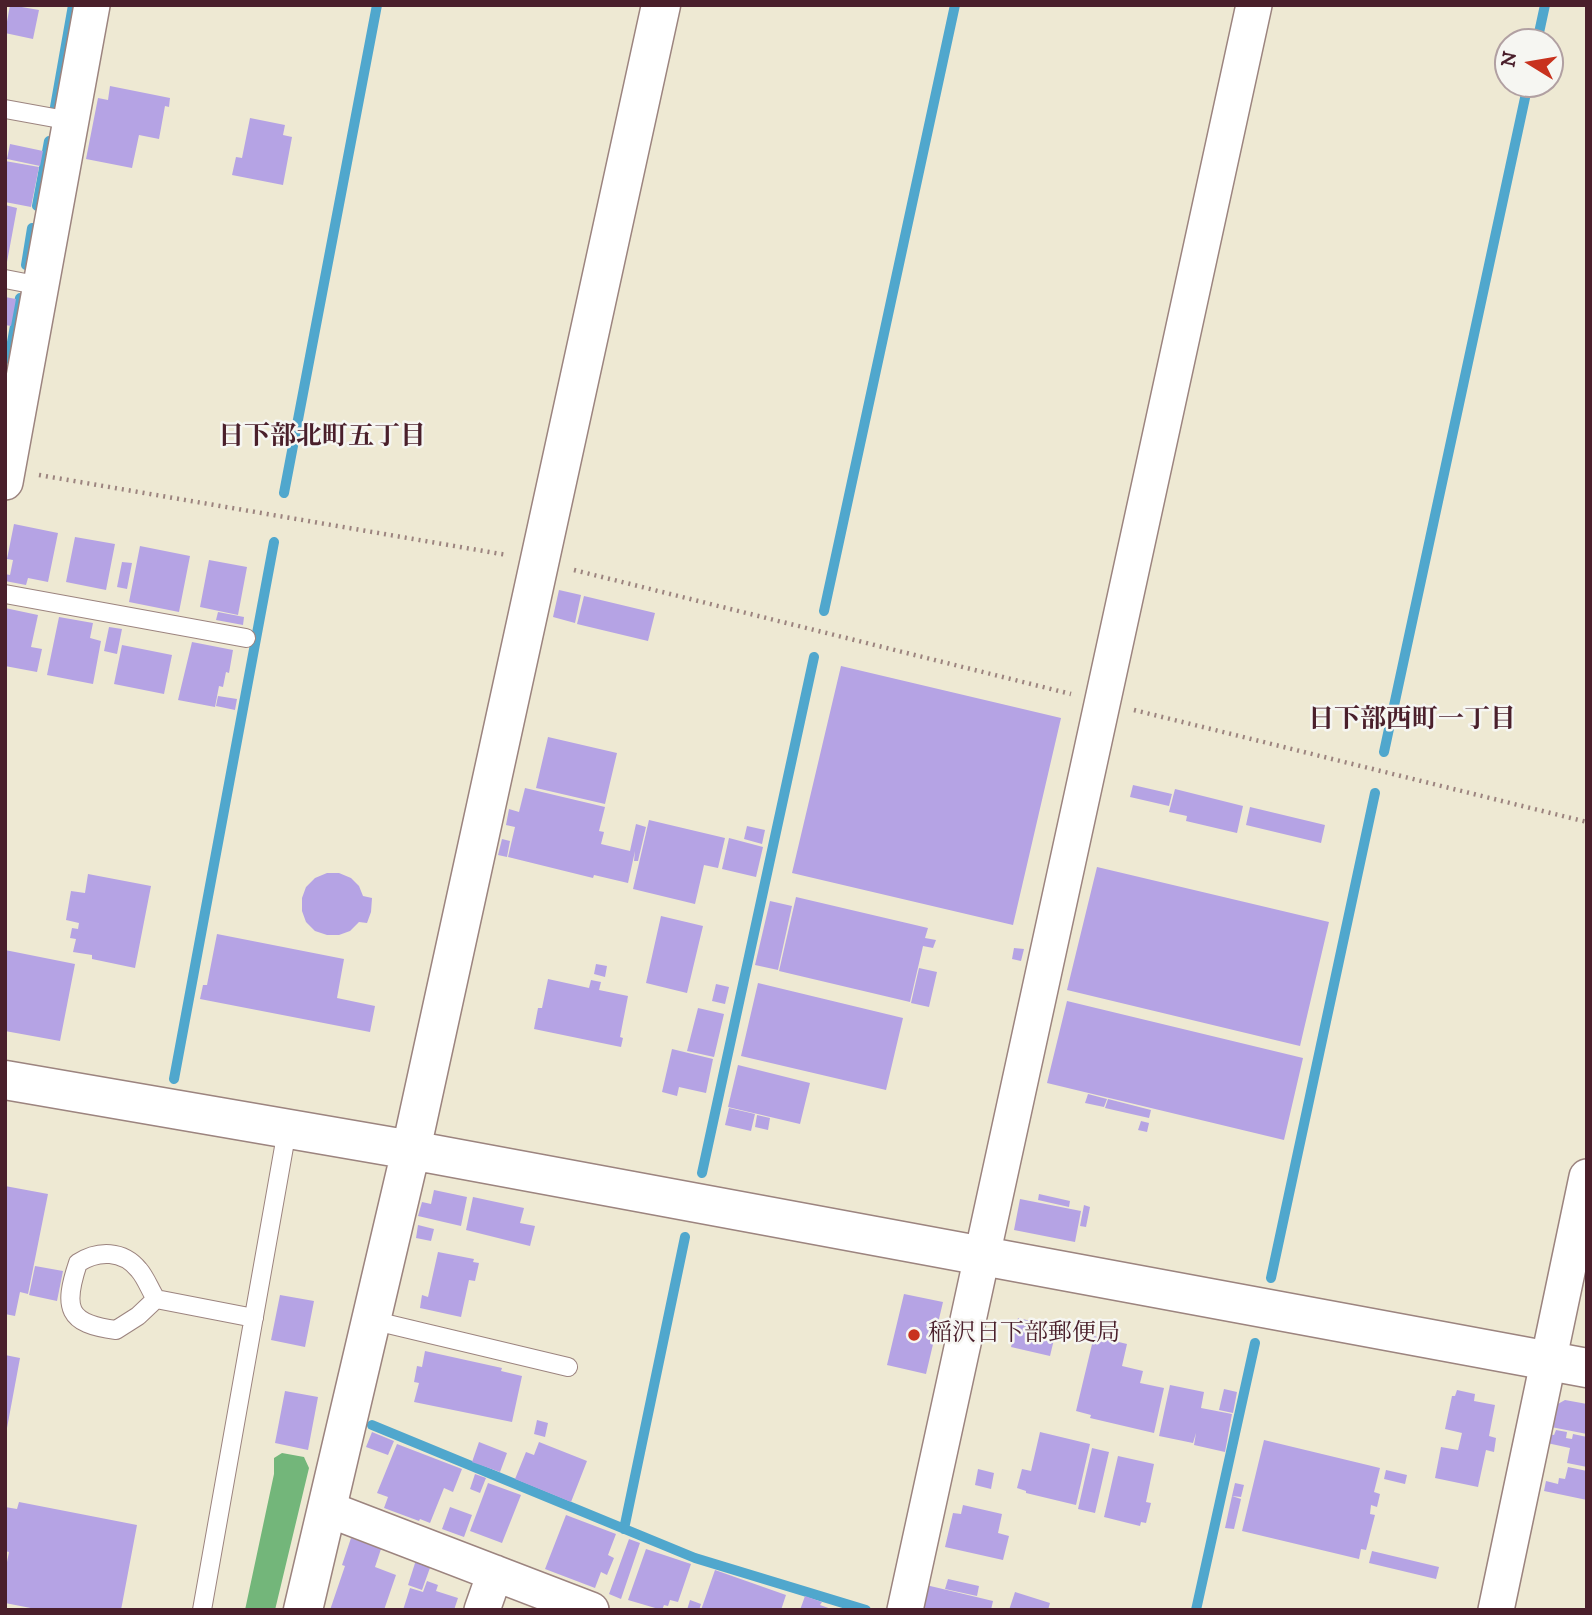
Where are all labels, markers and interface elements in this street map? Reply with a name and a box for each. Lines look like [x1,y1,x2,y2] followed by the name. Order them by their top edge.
[1494,28,1564,98] north arrow
[1497,49,1523,69] text: N
[218,423,426,455] district label: 日下部北町五丁目
[1308,706,1516,738] district label: 日下部西町一丁目
[928,1321,1120,1349] place label: 稲沢日下部郵便局
[906,1327,922,1343] marker: 稲沢日下部郵便局

